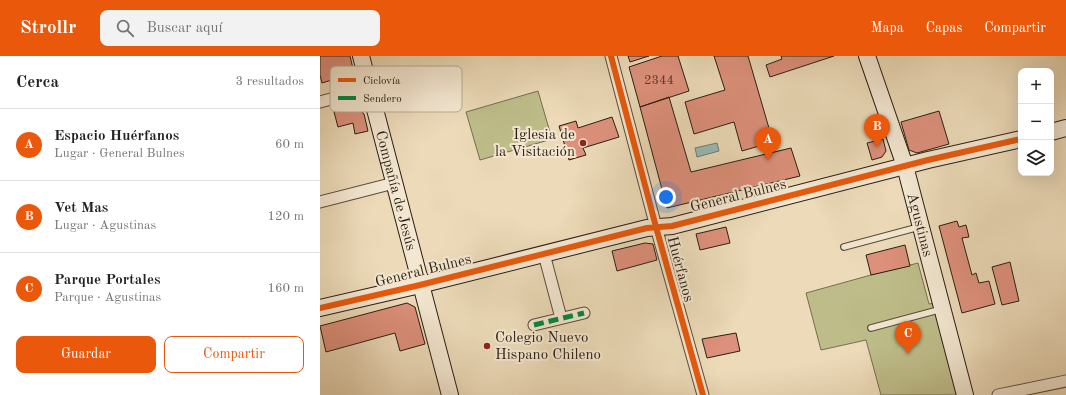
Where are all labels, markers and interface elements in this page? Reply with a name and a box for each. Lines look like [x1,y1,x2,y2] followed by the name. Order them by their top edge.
[100,10,380,46] search box
[114,17,136,39] icon: search
[20,19,76,38] text: Strollr
[146,21,223,36] text: Buscar aquí
[871,21,904,35] text: Mapa
[926,21,962,35] text: Capas
[984,21,1046,35] text: Compartir
[330,66,462,112] legend
[1018,68,1054,176] map controls
[1018,68,1054,104] button: +
[16,74,59,91] text: Cerca
[644,74,674,87] house number: 2344
[236,75,304,88] text: 3 resultados
[363,76,401,87] text: Ciclovía
[363,94,402,105] text: Sendero
[1018,104,1054,140] button: −
[864,114,890,147] pin: B
[755,127,781,160] pin: A
[495,128,575,160] place label: Iglesia de la Visitación
[54,129,179,144] text: Espacio Huérfanos
[372,129,418,252] street label: Compañía de Jesús
[24,138,34,151] text: A
[275,138,304,151] text: 60 m
[578,138,588,148] marker: Iglesia de la Visitación
[1018,140,1054,176] button: layers
[54,147,185,160] text: Lugar · General Bulnes
[689,177,788,216] street label: General Bulnes
[656,187,676,207] your location
[903,191,934,259] street label: Agustinas
[54,201,108,216] text: Vet Mas
[24,210,34,223] text: B
[267,210,304,223] text: 120 m
[54,219,156,232] text: Lugar · Agustinas
[664,235,696,304] street label: Huérfanos
[374,252,473,291] street label: General Bulnes
[54,273,160,288] text: Parque Portales
[25,282,33,295] text: C
[267,282,304,295] text: 160 m
[54,291,161,304] text: Parque · Agustinas
[895,321,921,354] pin: C
[495,331,601,363] place label: Colegio Nuevo Hispano Chileno
[16,336,156,373] button: Guardar
[164,336,304,373] button: Compartir
[482,341,492,351] marker: Colegio Nuevo Hispano Chileno

